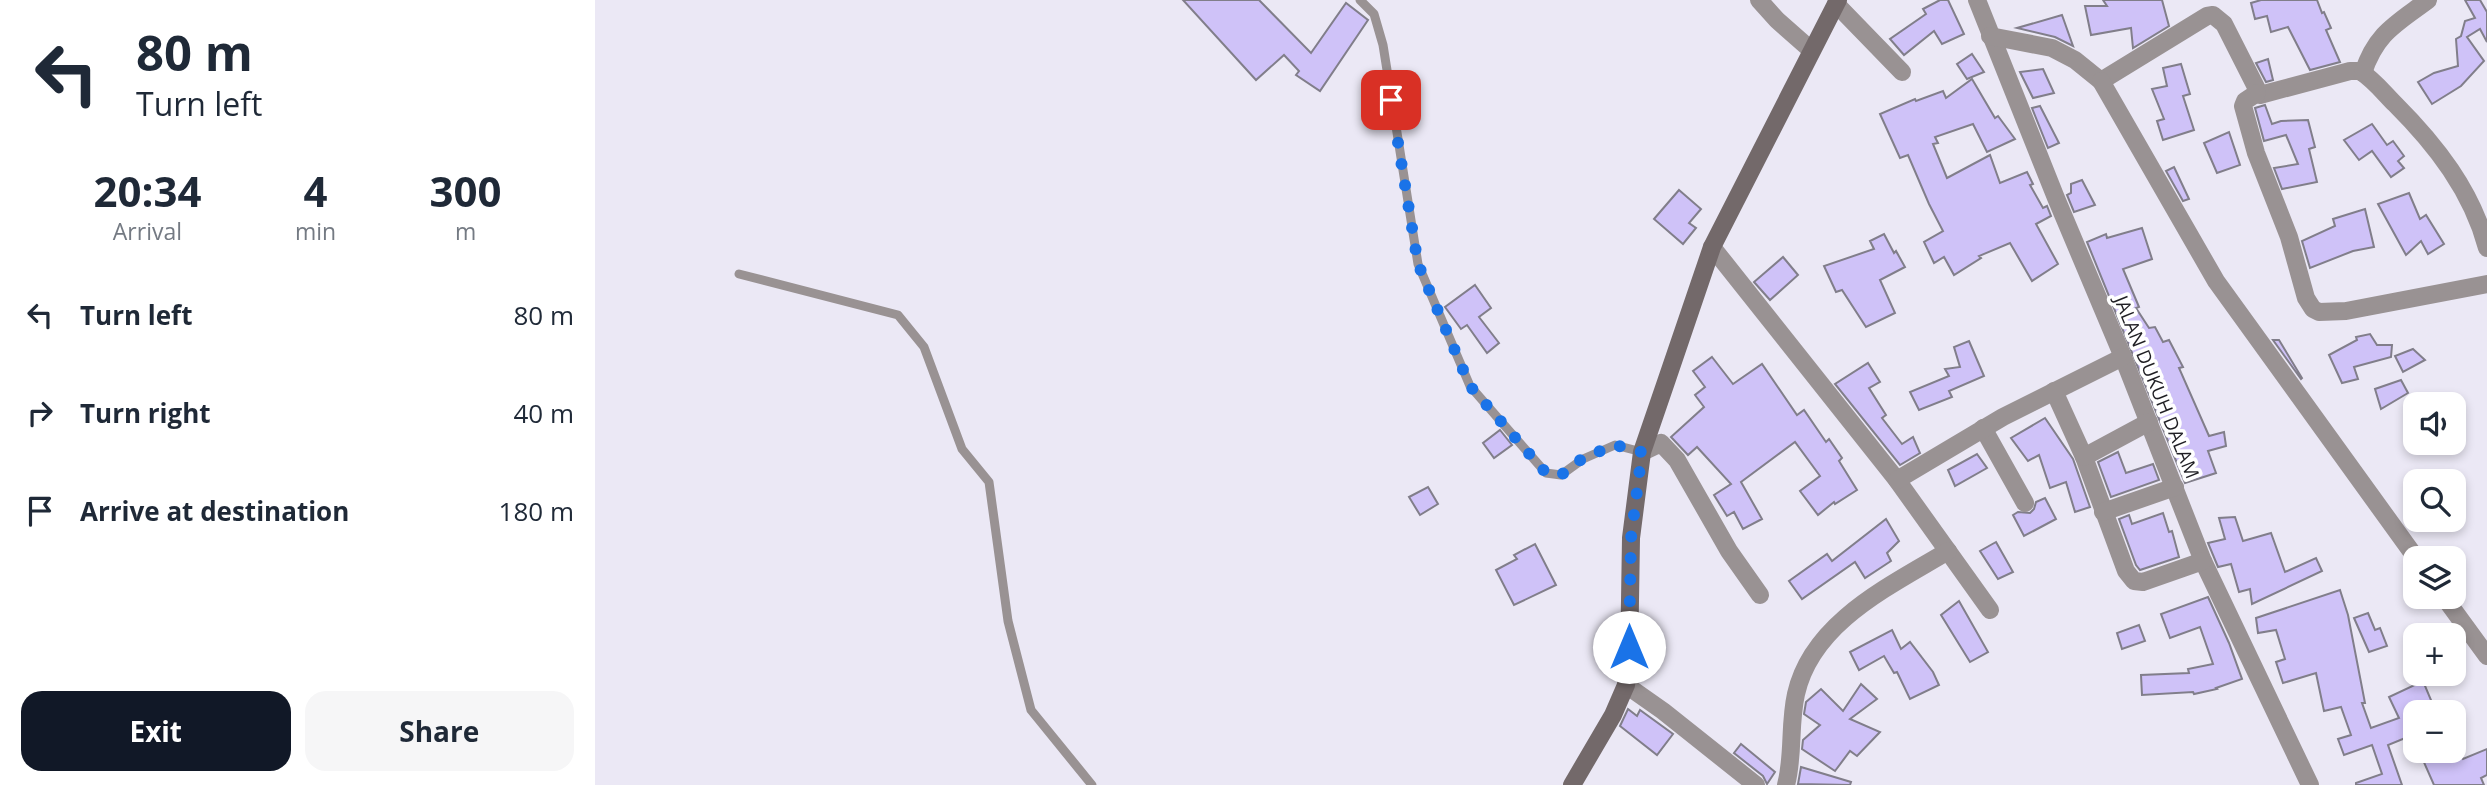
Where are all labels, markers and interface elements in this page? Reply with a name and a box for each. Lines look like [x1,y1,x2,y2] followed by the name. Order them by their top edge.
[136,19,253,85] text: 80 m
[21,28,112,119] icon: left
[1361,70,1421,130] pin
[1372,81,1410,119] icon: arrive
[136,82,262,125] text: Turn left
[93,162,201,219] text: 20:34
[303,162,328,219] text: 4
[430,162,502,219] text: 300
[113,215,182,247] text: Arrival
[295,215,336,247] text: min
[455,215,476,247] text: m
[2108,290,2206,482] street label: JALAN DUKUH DALAM
[21,296,59,334] icon: left
[80,297,192,333] text: Turn left
[513,297,574,333] text: 80 m
[2403,392,2466,763] map controls
[2403,392,2466,455] button: sound
[21,394,59,432] icon: right
[80,395,211,431] text: Turn right
[513,395,574,431] text: 40 m
[2403,469,2466,532] button: search
[21,492,59,530] icon: arrive
[80,493,349,529] text: Arrive at destination
[499,493,574,529] text: 180 m
[2403,546,2466,609] button: layers
[1592,610,1666,684] position arrow
[2403,623,2466,686] button: +
[21,691,291,771] button: Exit
[305,691,574,771] button: Share
[2403,700,2466,763] button: −

